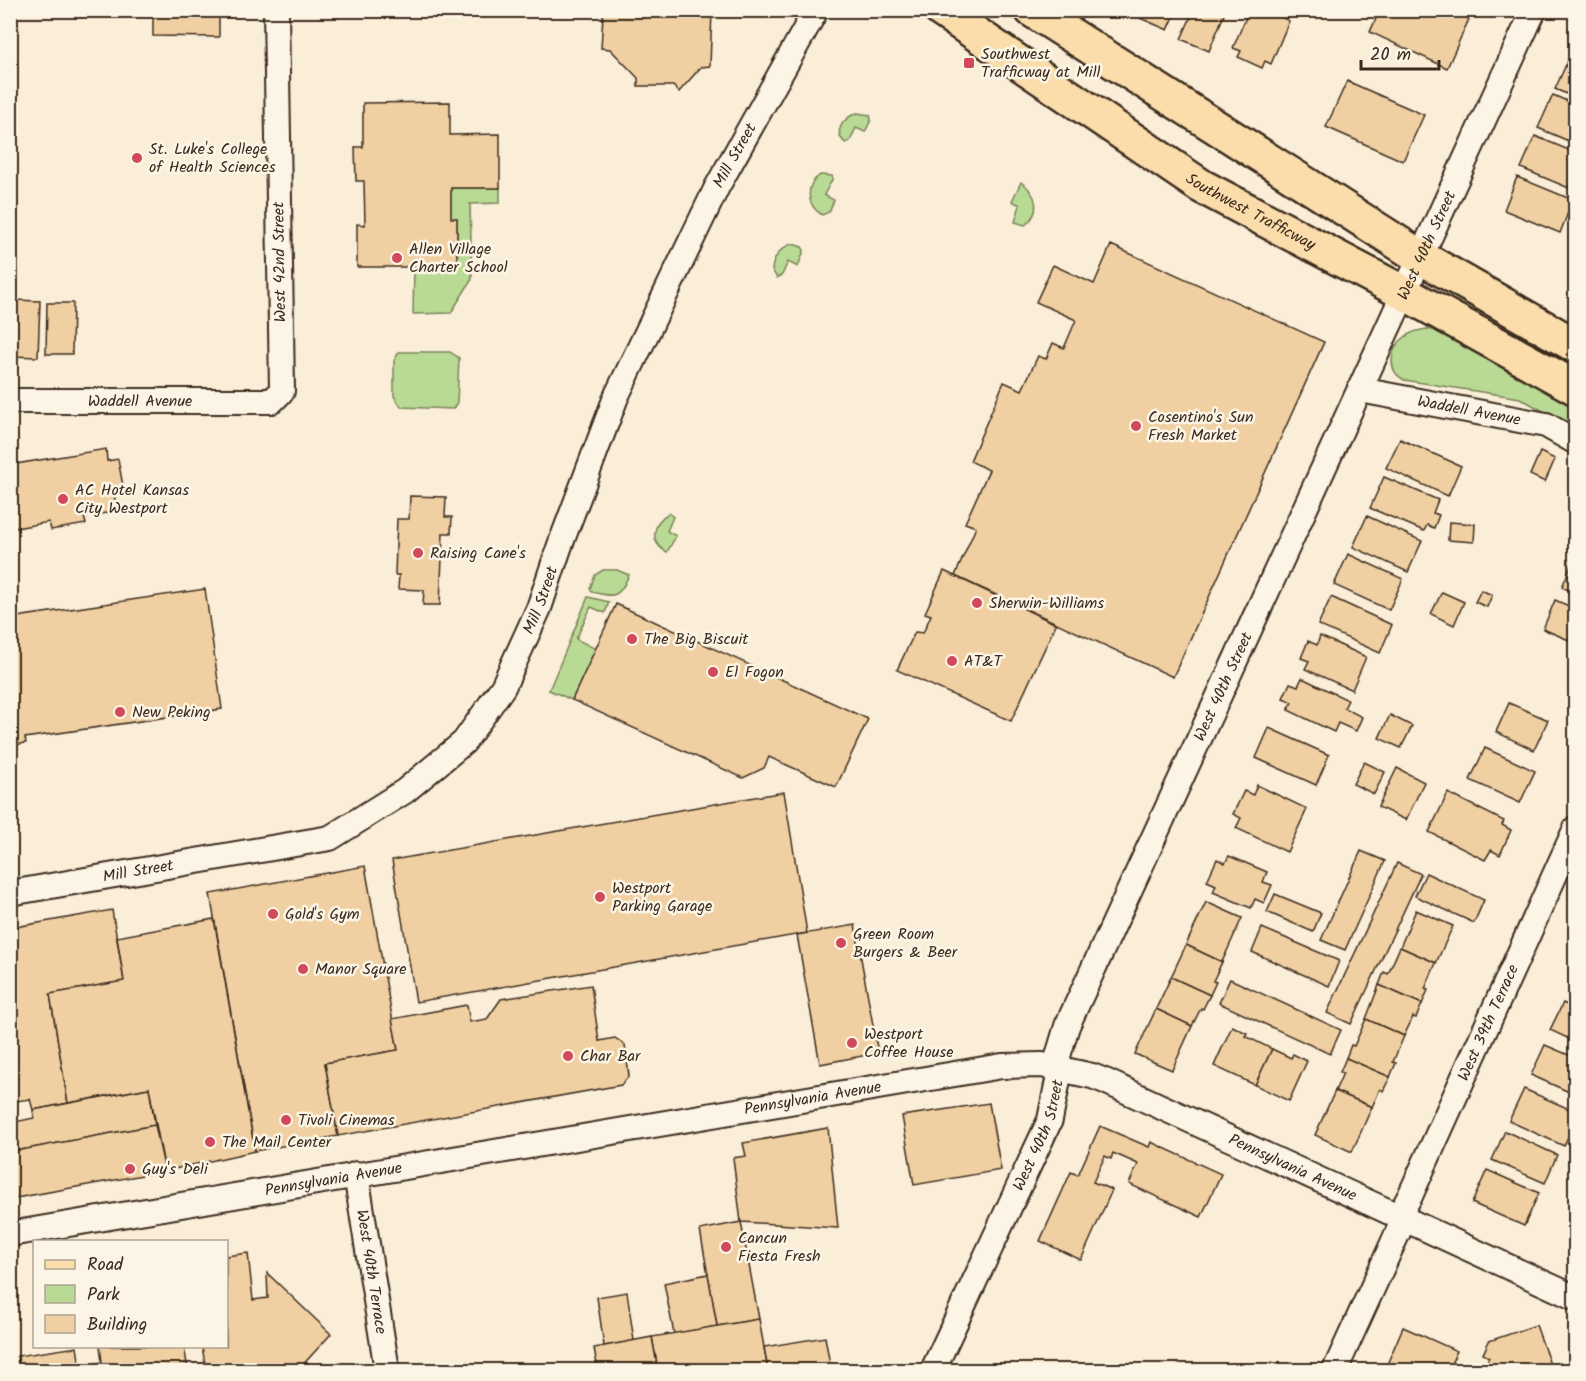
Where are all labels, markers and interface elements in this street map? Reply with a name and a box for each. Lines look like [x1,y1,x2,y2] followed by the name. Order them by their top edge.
[1361,33,1439,71] scale bar
[1370,41,1411,70] text: 20 m
[981,42,1101,85] place label: Southwest Trafficway at Mill
[962,56,976,70] marker: Southwest Trafficway at Mill
[706,117,763,193] street label: Mill Street
[149,137,276,180] place label: St. Luke's College of Health Sciences
[130,151,144,165] marker: St. Luke's College of Health Sciences
[1181,167,1321,257] street label: Southwest Trafficway
[1391,186,1463,304] street label: West 40th Street
[266,201,294,323] street label: West 42nd Street
[409,237,508,280] place label: Allen Village Charter School
[390,251,404,265] marker: Allen Village Charter School
[88,389,192,414] street label: Waddell Avenue
[1415,389,1523,432] street label: Waddell Avenue
[1148,405,1253,448] place label: Cosentino's Sun Fresh Market
[1129,419,1143,433] marker: Cosentino's Sun Fresh Market
[75,478,189,521] place label: AC Hotel Kansas City Westport
[56,492,70,506] marker: AC Hotel Kansas City Westport
[430,541,526,566] place label: Raising Cane's
[411,546,425,560] marker: Raising Cane's
[516,562,565,638] street label: Mill Street
[989,591,1104,616] place label: Sherwin-Williams
[970,596,984,610] marker: Sherwin-Williams
[644,627,749,652] place label: The Big Biscuit
[1187,627,1260,745] street label: West 40th Street
[625,632,639,646] marker: The Big Biscuit
[964,649,1004,674] place label: AT&T
[945,654,959,668] marker: AT&T
[725,660,784,685] place label: El Fogon
[706,665,720,679] marker: El Fogon
[132,700,211,725] place label: New Peking
[113,705,127,719] marker: New Peking
[101,852,176,889] street label: Mill Street
[612,876,712,919] place label: Westport Parking Garage
[593,890,607,904] marker: Westport Parking Garage
[285,902,360,927] place label: Gold's Gym
[266,907,280,921] marker: Gold's Gym
[853,922,959,965] place label: Green Room Burgers & Beer
[834,936,848,950] marker: Green Room Burgers & Beer
[315,957,406,982] place label: Manor Square
[1451,960,1525,1085] street label: West 39th Terrace
[296,962,310,976] marker: Manor Square
[864,1022,953,1065] place label: Westport Coffee House
[845,1036,859,1050] marker: Westport Coffee House
[580,1044,642,1069] place label: Char Bar
[561,1049,575,1063] marker: Char Bar
[742,1074,883,1122] street label: Pennsylvania Avenue
[1006,1077,1070,1195] street label: West 40th Street
[298,1108,395,1133] place label: Tivoli Cinemas
[279,1113,293,1127] marker: Tivoli Cinemas
[1224,1127,1361,1208] street label: Pennsylvania Avenue
[222,1130,333,1155] place label: The Mail Center
[203,1135,217,1149] marker: The Mail Center
[263,1155,404,1203] street label: Pennsylvania Avenue
[142,1157,209,1182] place label: Guy's Deli
[123,1162,137,1176] marker: Guy's Deli
[349,1208,394,1336] street label: West 40th Terrace
[738,1226,821,1269] place label: Cancun Fiesta Fresh
[33,1240,228,1348] legend
[719,1240,733,1254] marker: Cancun Fiesta Fresh
[87,1251,124,1280] text: Road
[87,1281,120,1310] text: Park
[87,1311,147,1340] text: Building

